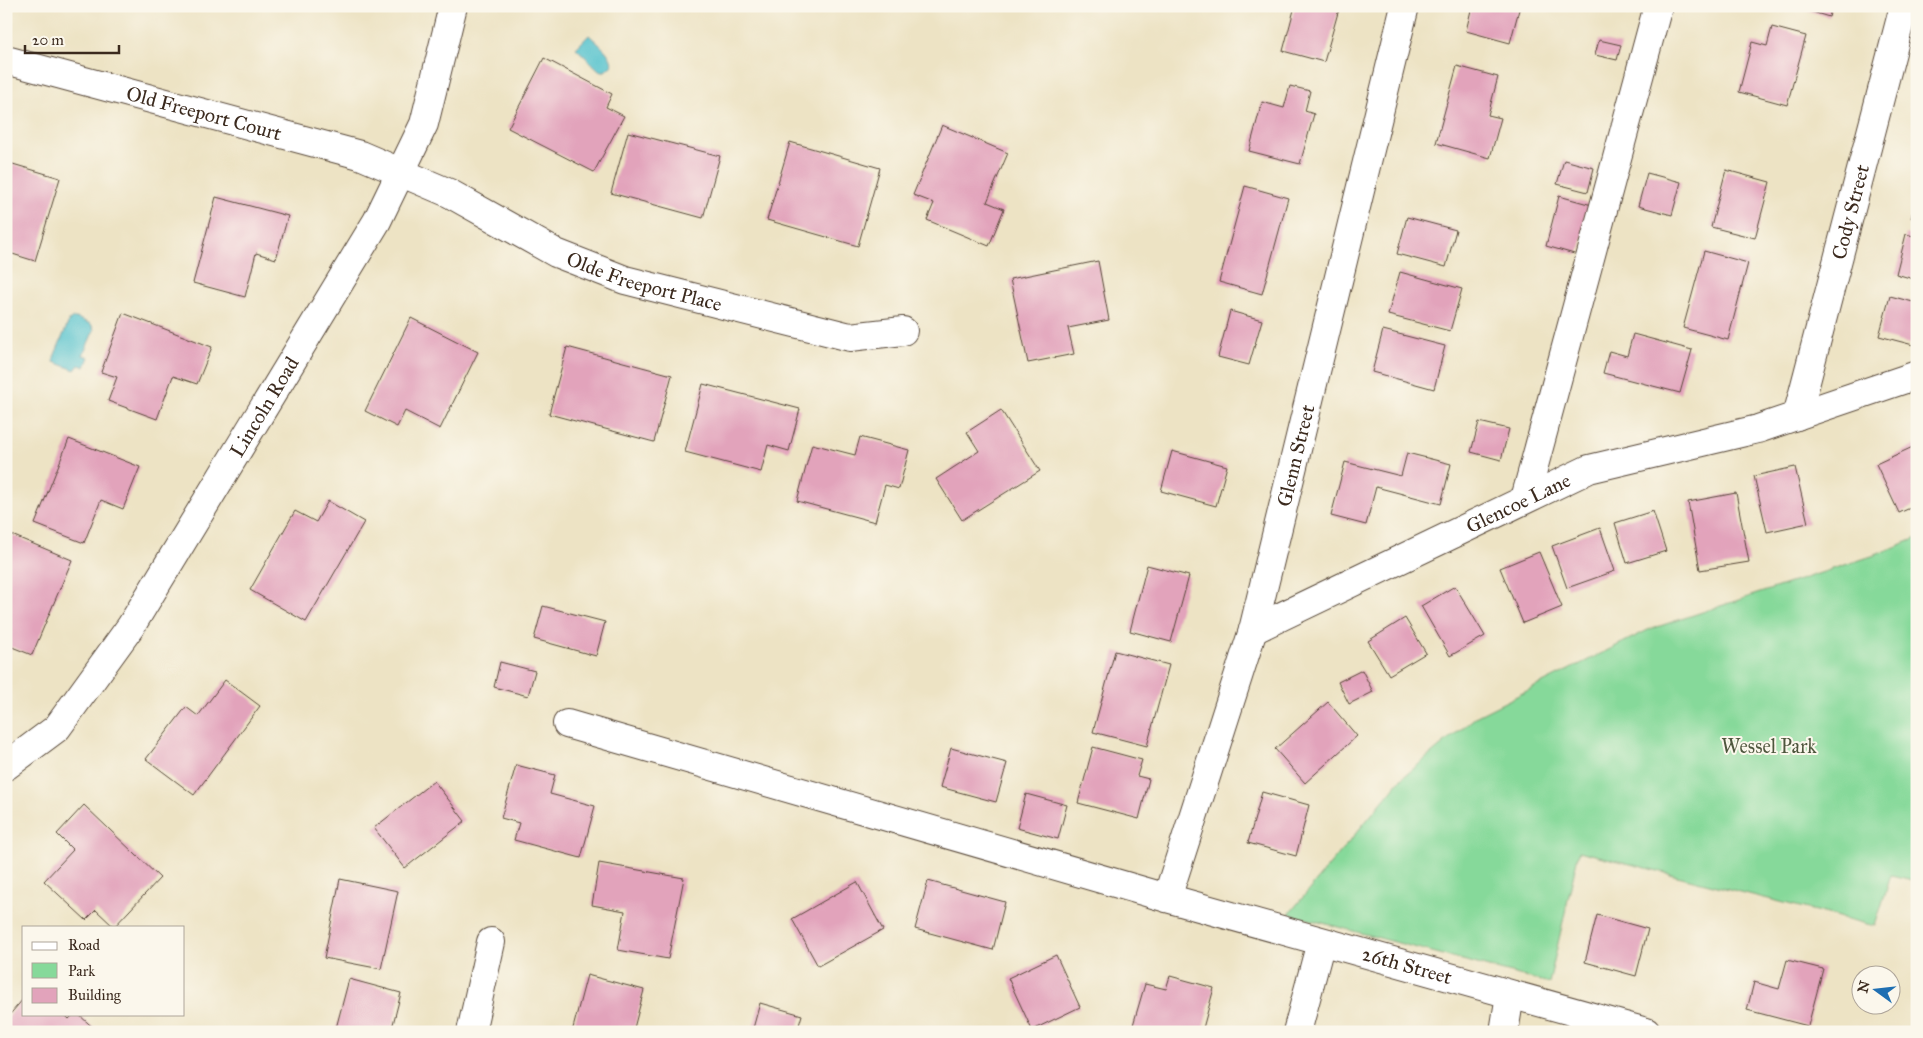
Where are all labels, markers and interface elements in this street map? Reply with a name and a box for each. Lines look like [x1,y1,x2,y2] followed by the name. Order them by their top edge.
[25,22,119,54] scale bar
[32,31,64,49] text: 20 m
[124,81,284,145] street label: Old Freeport Court
[1826,162,1874,262] street label: Cody Street
[563,246,724,316] street label: Olde Freeport Place
[225,352,304,461] street label: Lincoln Road
[1272,402,1319,509] street label: Glenn Street
[1462,468,1574,538] street label: Glencoe Lane
[1721,734,1817,758] park label: Wessel Park
[22,926,185,1016] legend
[68,936,100,954] text: Road
[1359,941,1455,989] street label: 26th Street
[68,962,95,980] text: Park
[1850,966,1900,1016] north arrow
[1854,979,1874,995] text: N
[68,986,122,1004] text: Building

